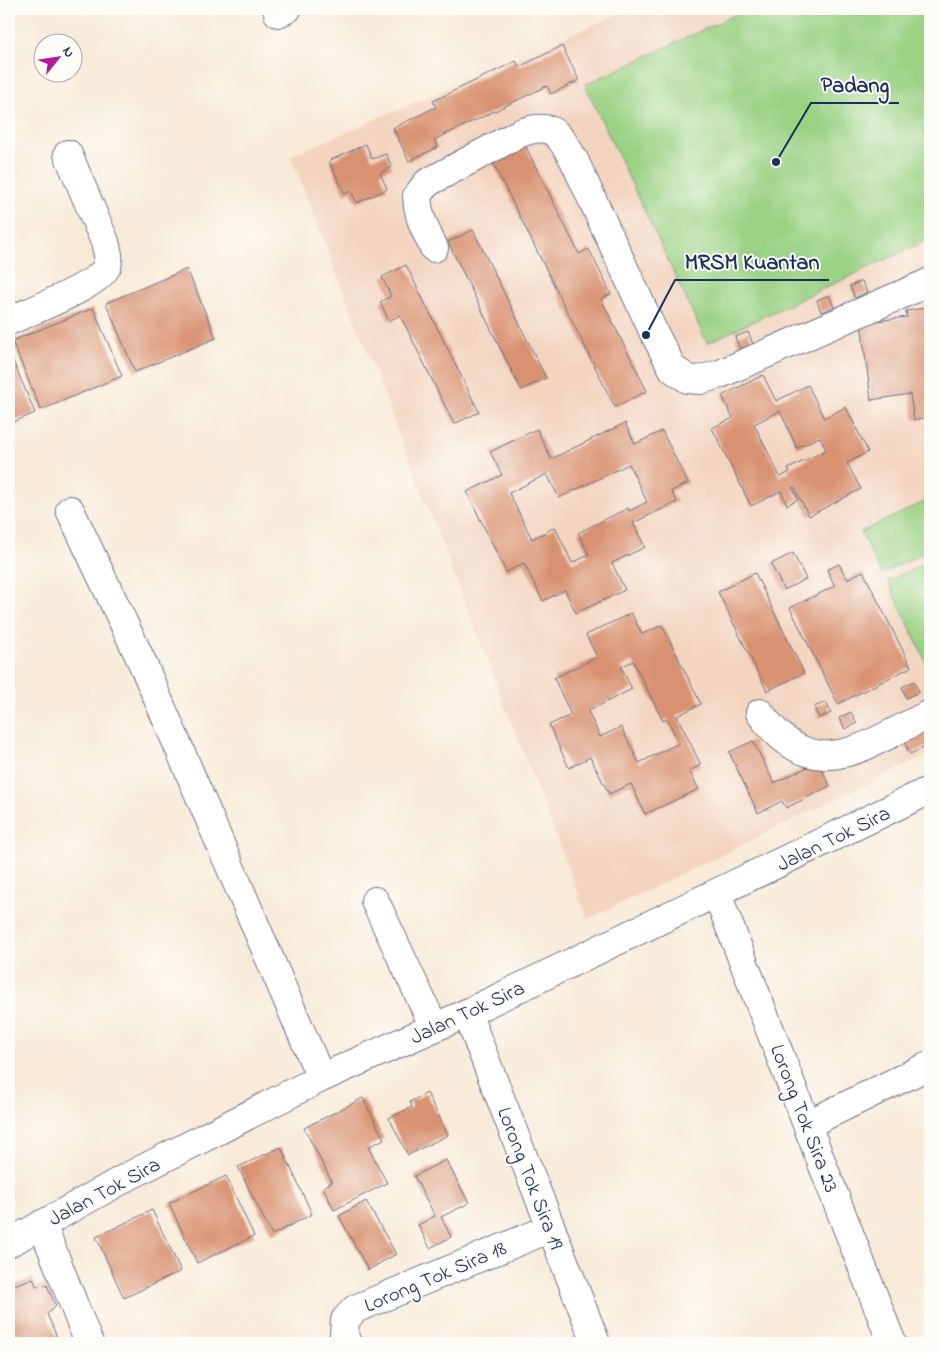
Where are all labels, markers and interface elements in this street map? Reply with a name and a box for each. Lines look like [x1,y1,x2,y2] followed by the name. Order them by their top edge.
[32,32,82,82] north arrow
[57,43,79,62] text: N
[811,66,899,103] callout: Padang
[821,71,889,104] text: Padang
[675,243,829,280] callout: MRSM Kuantan
[685,248,819,280] text: MRSM Kuantan
[772,799,896,880] street label: Jalan Tok Sira
[406,974,530,1053] street label: Jalan Tok Sira
[759,1040,845,1198] street label: Lorong Tok Sira 23
[486,1103,570,1256] street label: Lorong Tok Sira 19
[44,1151,166,1235] street label: Jalan Tok Sira
[360,1234,512,1323] street label: Lorong Tok Sira 18

